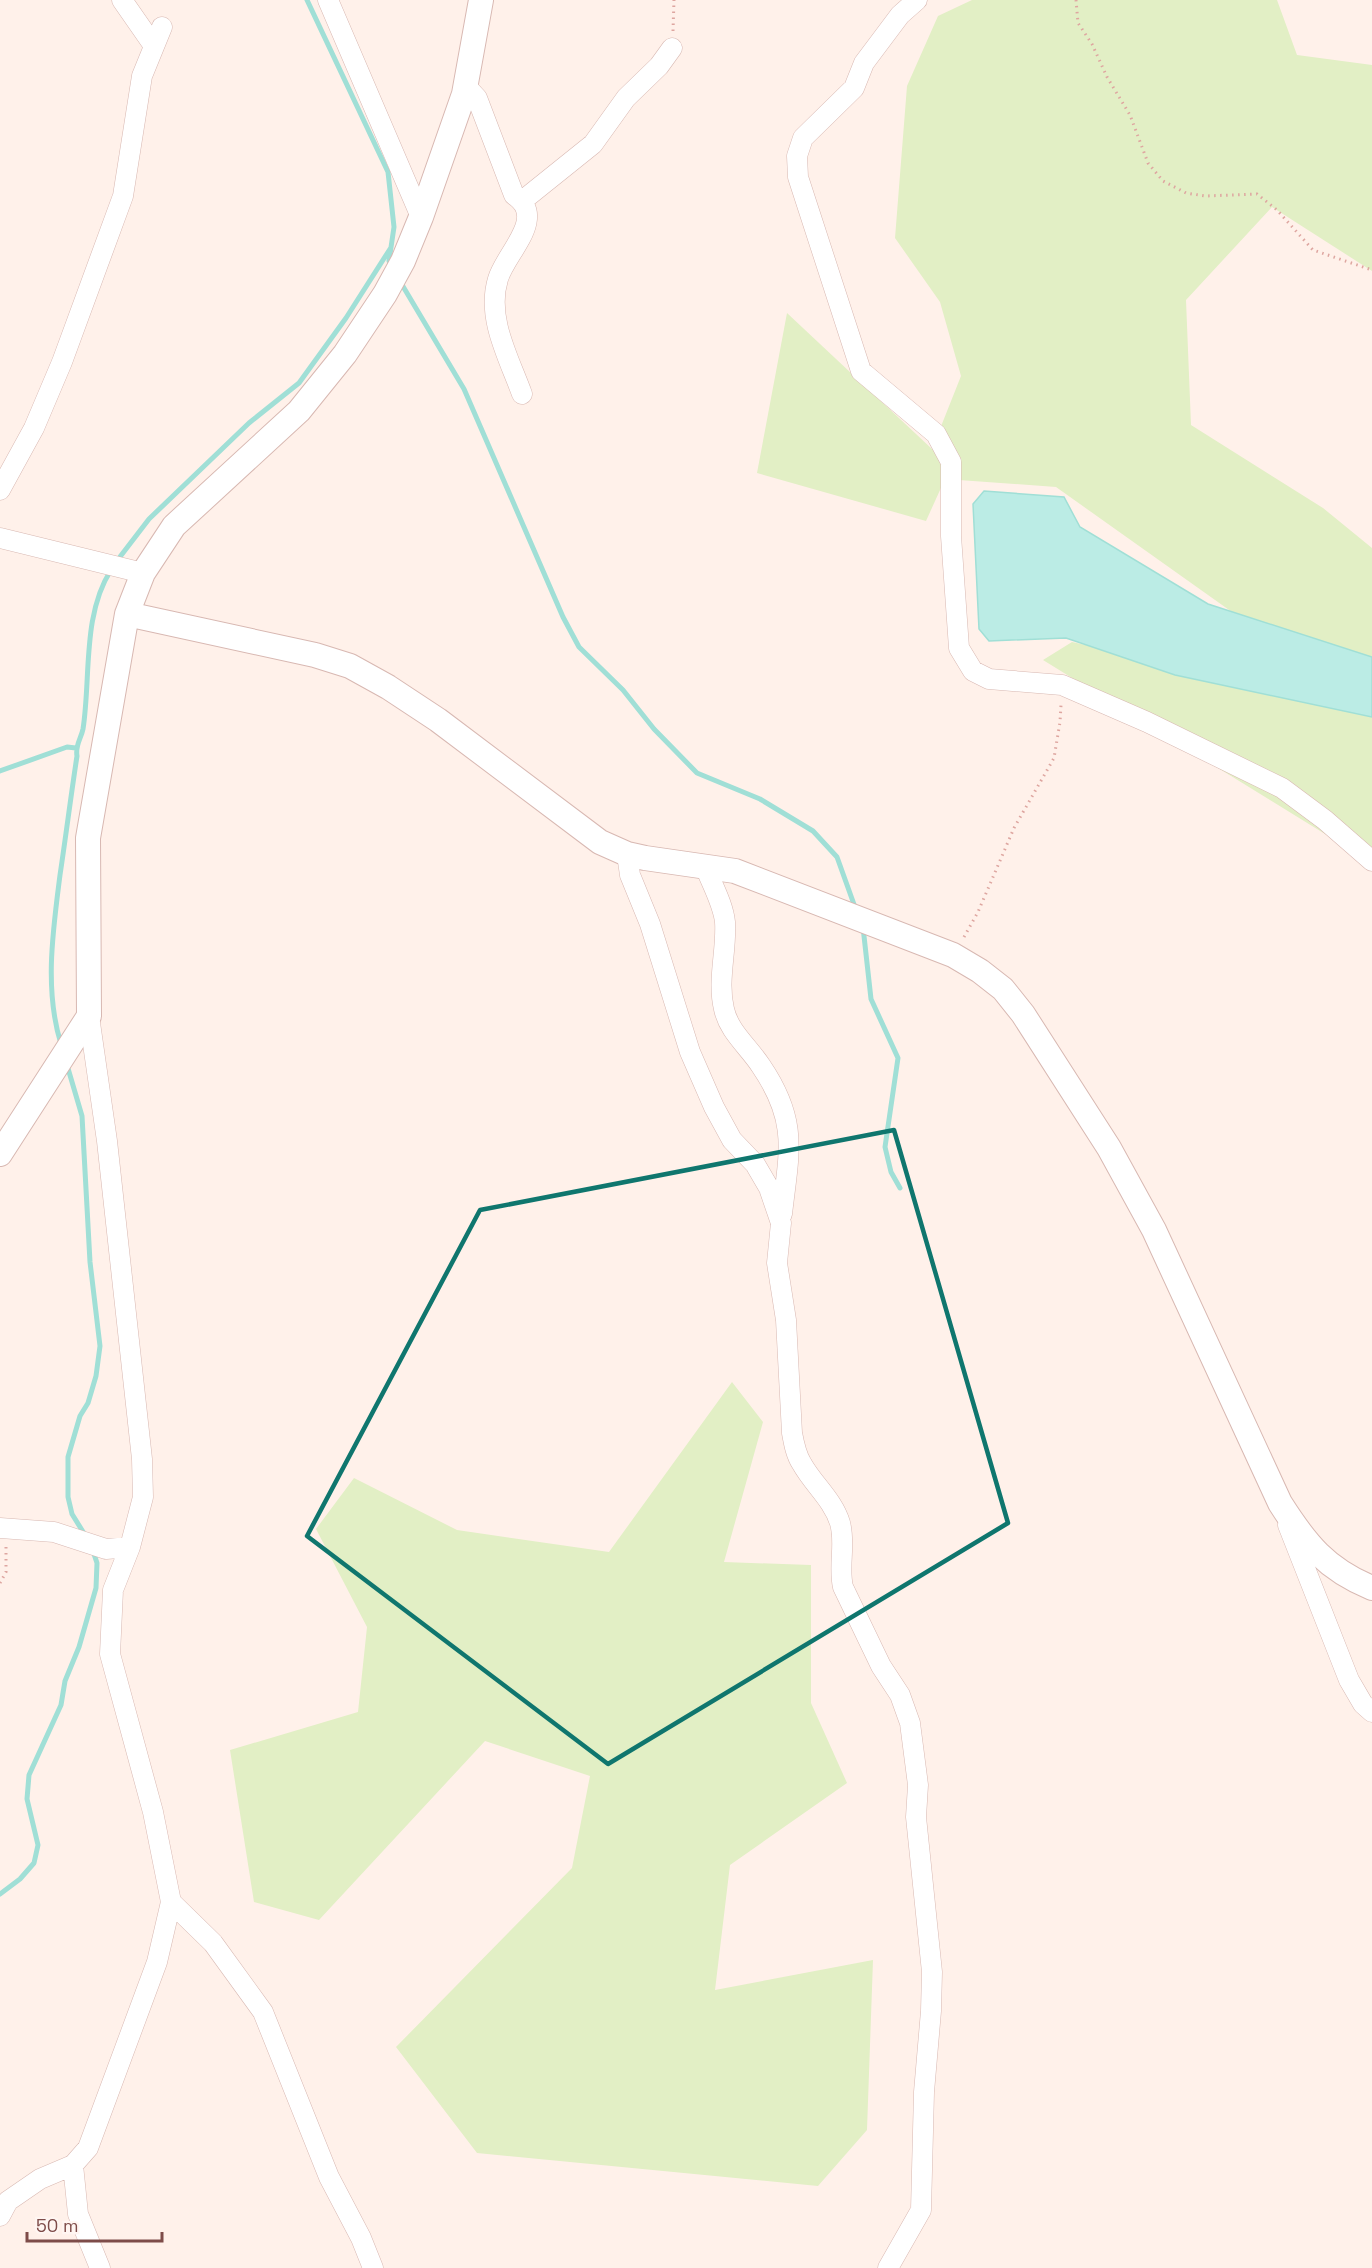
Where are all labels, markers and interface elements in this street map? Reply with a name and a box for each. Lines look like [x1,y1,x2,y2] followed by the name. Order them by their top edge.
[27,2205,162,2243] scale bar
[36,2214,78,2237] text: 50 m

